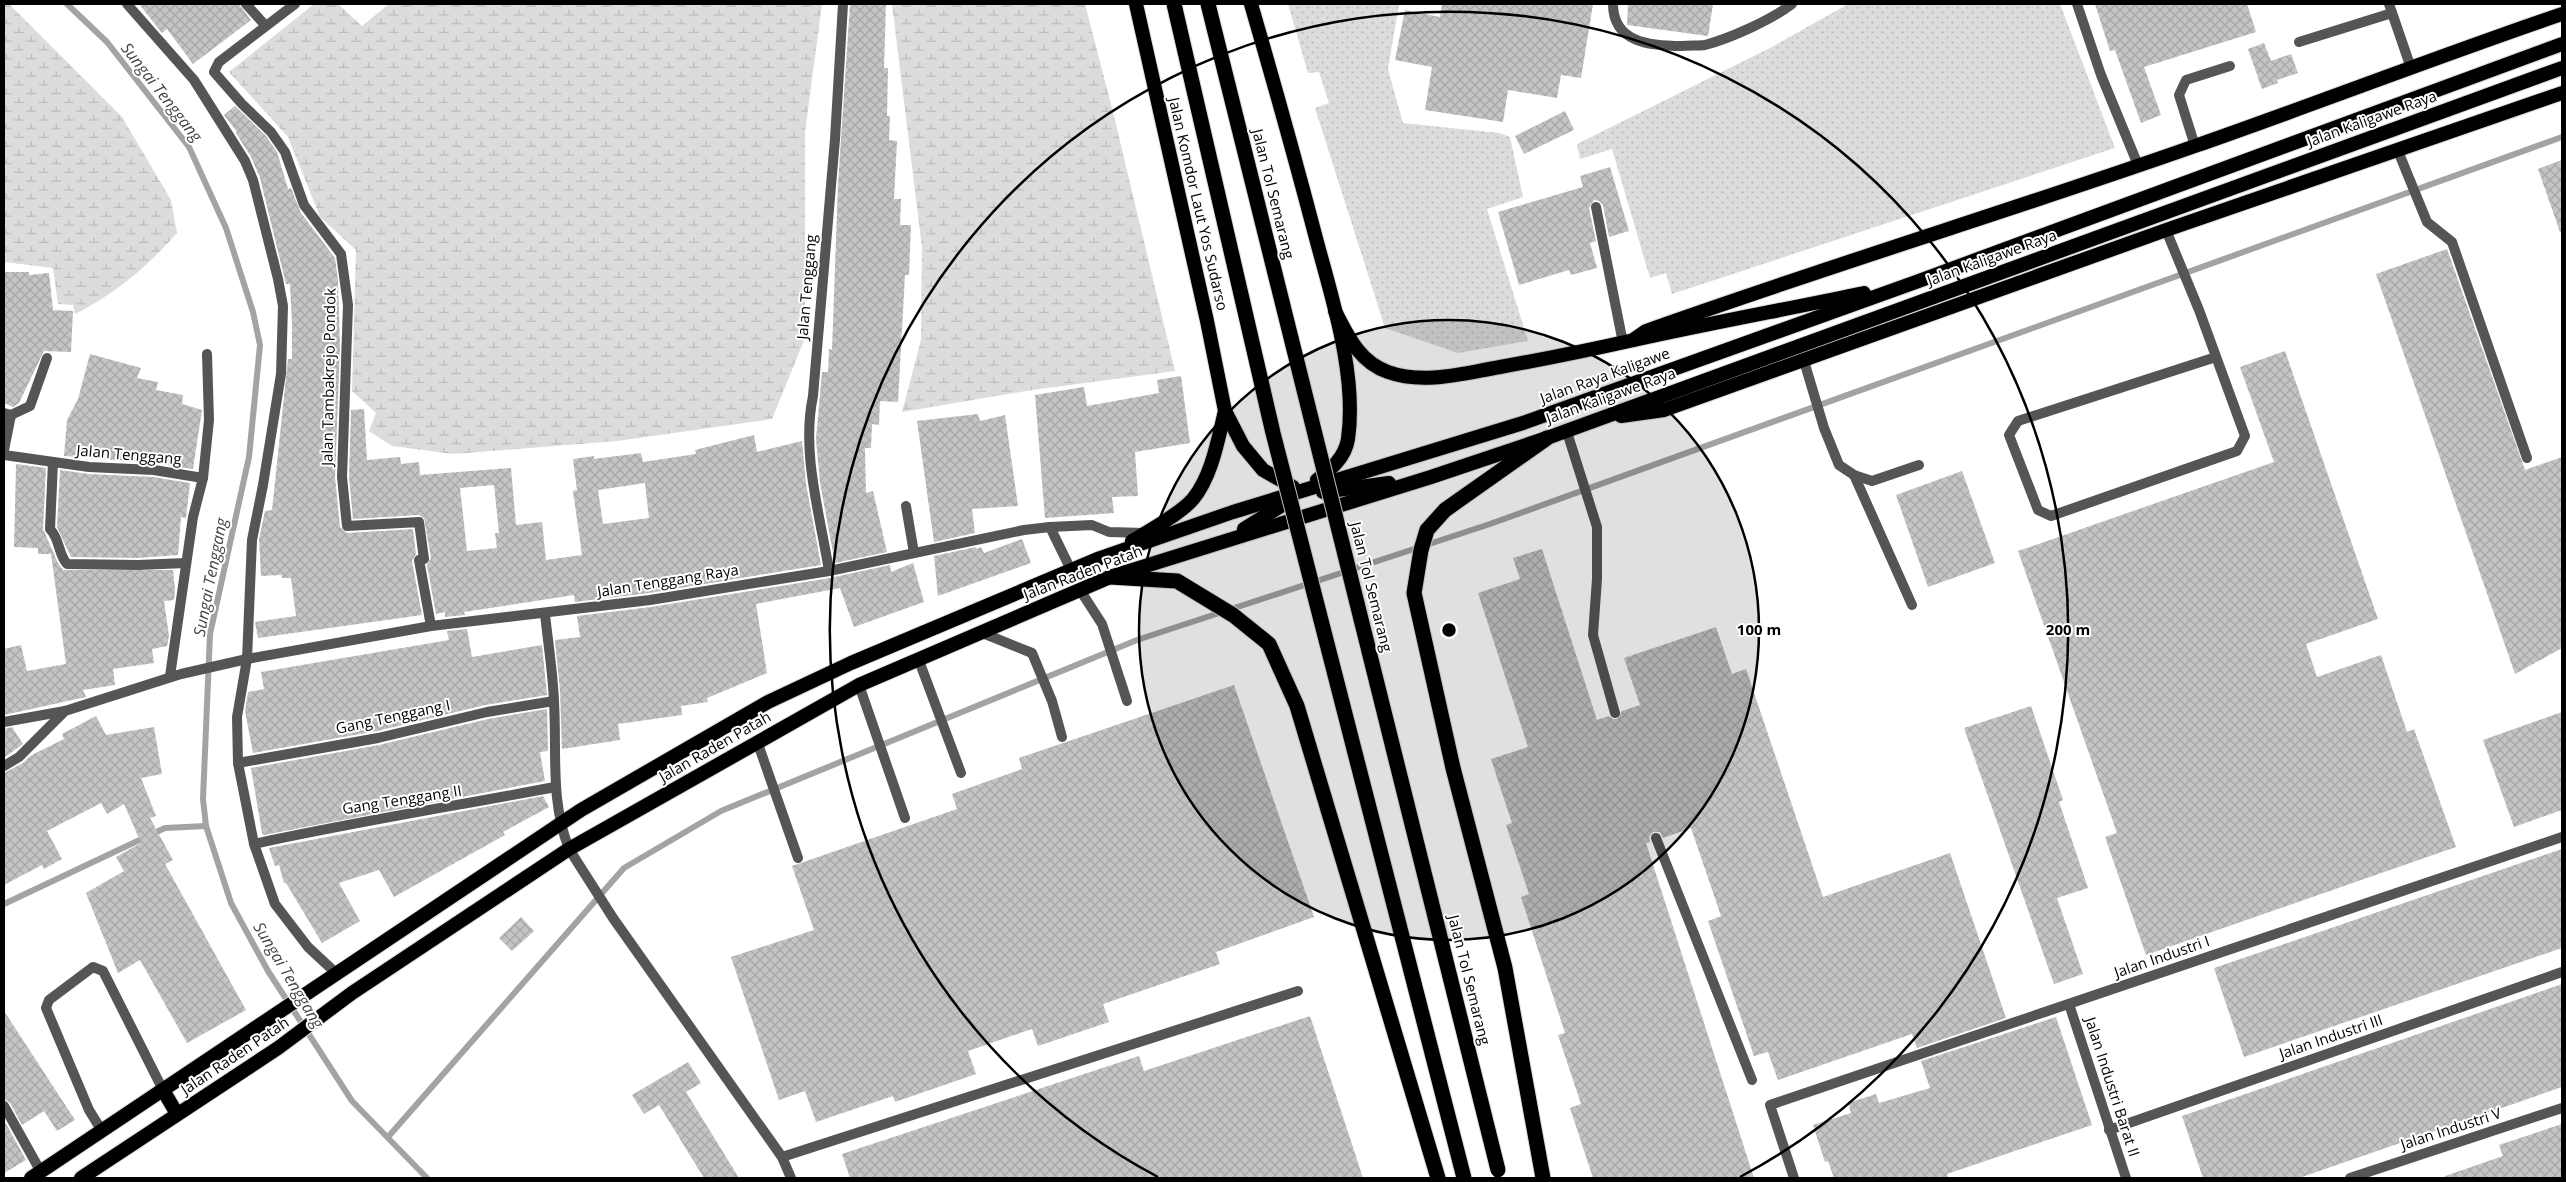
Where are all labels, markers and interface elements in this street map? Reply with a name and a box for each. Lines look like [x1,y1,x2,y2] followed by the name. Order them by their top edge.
[116,38,208,147] water label: Sungai Tenggang
[2302,85,2439,151] street label: Jalan Kaligawe Raya
[1164,93,1233,312] street label: Jalan Komdor Laut Yos Sudarso
[1248,125,1300,261] street label: Jalan Tol Semarang
[1922,224,2059,290] street label: Jalan Kaligawe Raya
[791,234,821,342] street label: Jalan Tenggang
[316,288,340,468] street label: Jalan Tambakrejo Pondok
[1535,342,1672,408] street label: Jalan Raya Kaligawe
[1541,362,1678,428] street label: Jalan Kaligawe Raya
[74,439,182,469] street label: Jalan Tenggang
[188,515,232,638] water label: Sungai Tenggang
[1346,518,1398,654] street label: Jalan Tol Semarang
[1018,540,1145,605] street label: Jalan Raden Patah
[594,559,740,601] street label: Jalan Tenggang Raya
[1737,619,1781,639] text: 100 m
[2046,619,2090,639] text: 200 m
[1440,621,1458,639] centre of rings
[334,694,452,738] street label: Gang Tenggang I
[653,706,774,787] street label: Jalan Raden Patah
[341,780,463,818] street label: Gang Tenggang II
[1444,911,1496,1047] street label: Jalan Tol Semarang
[249,918,330,1033] water label: Sungai Tenggang
[2109,930,2212,982] street label: Jalan Industri I
[2274,1009,2385,1064] street label: Jalan Industri III
[175,1012,292,1100] street label: Jalan Raden Patah
[2080,1012,2145,1159] street label: Jalan Industri Barat II
[2396,1102,2504,1154] street label: Jalan Industri V

